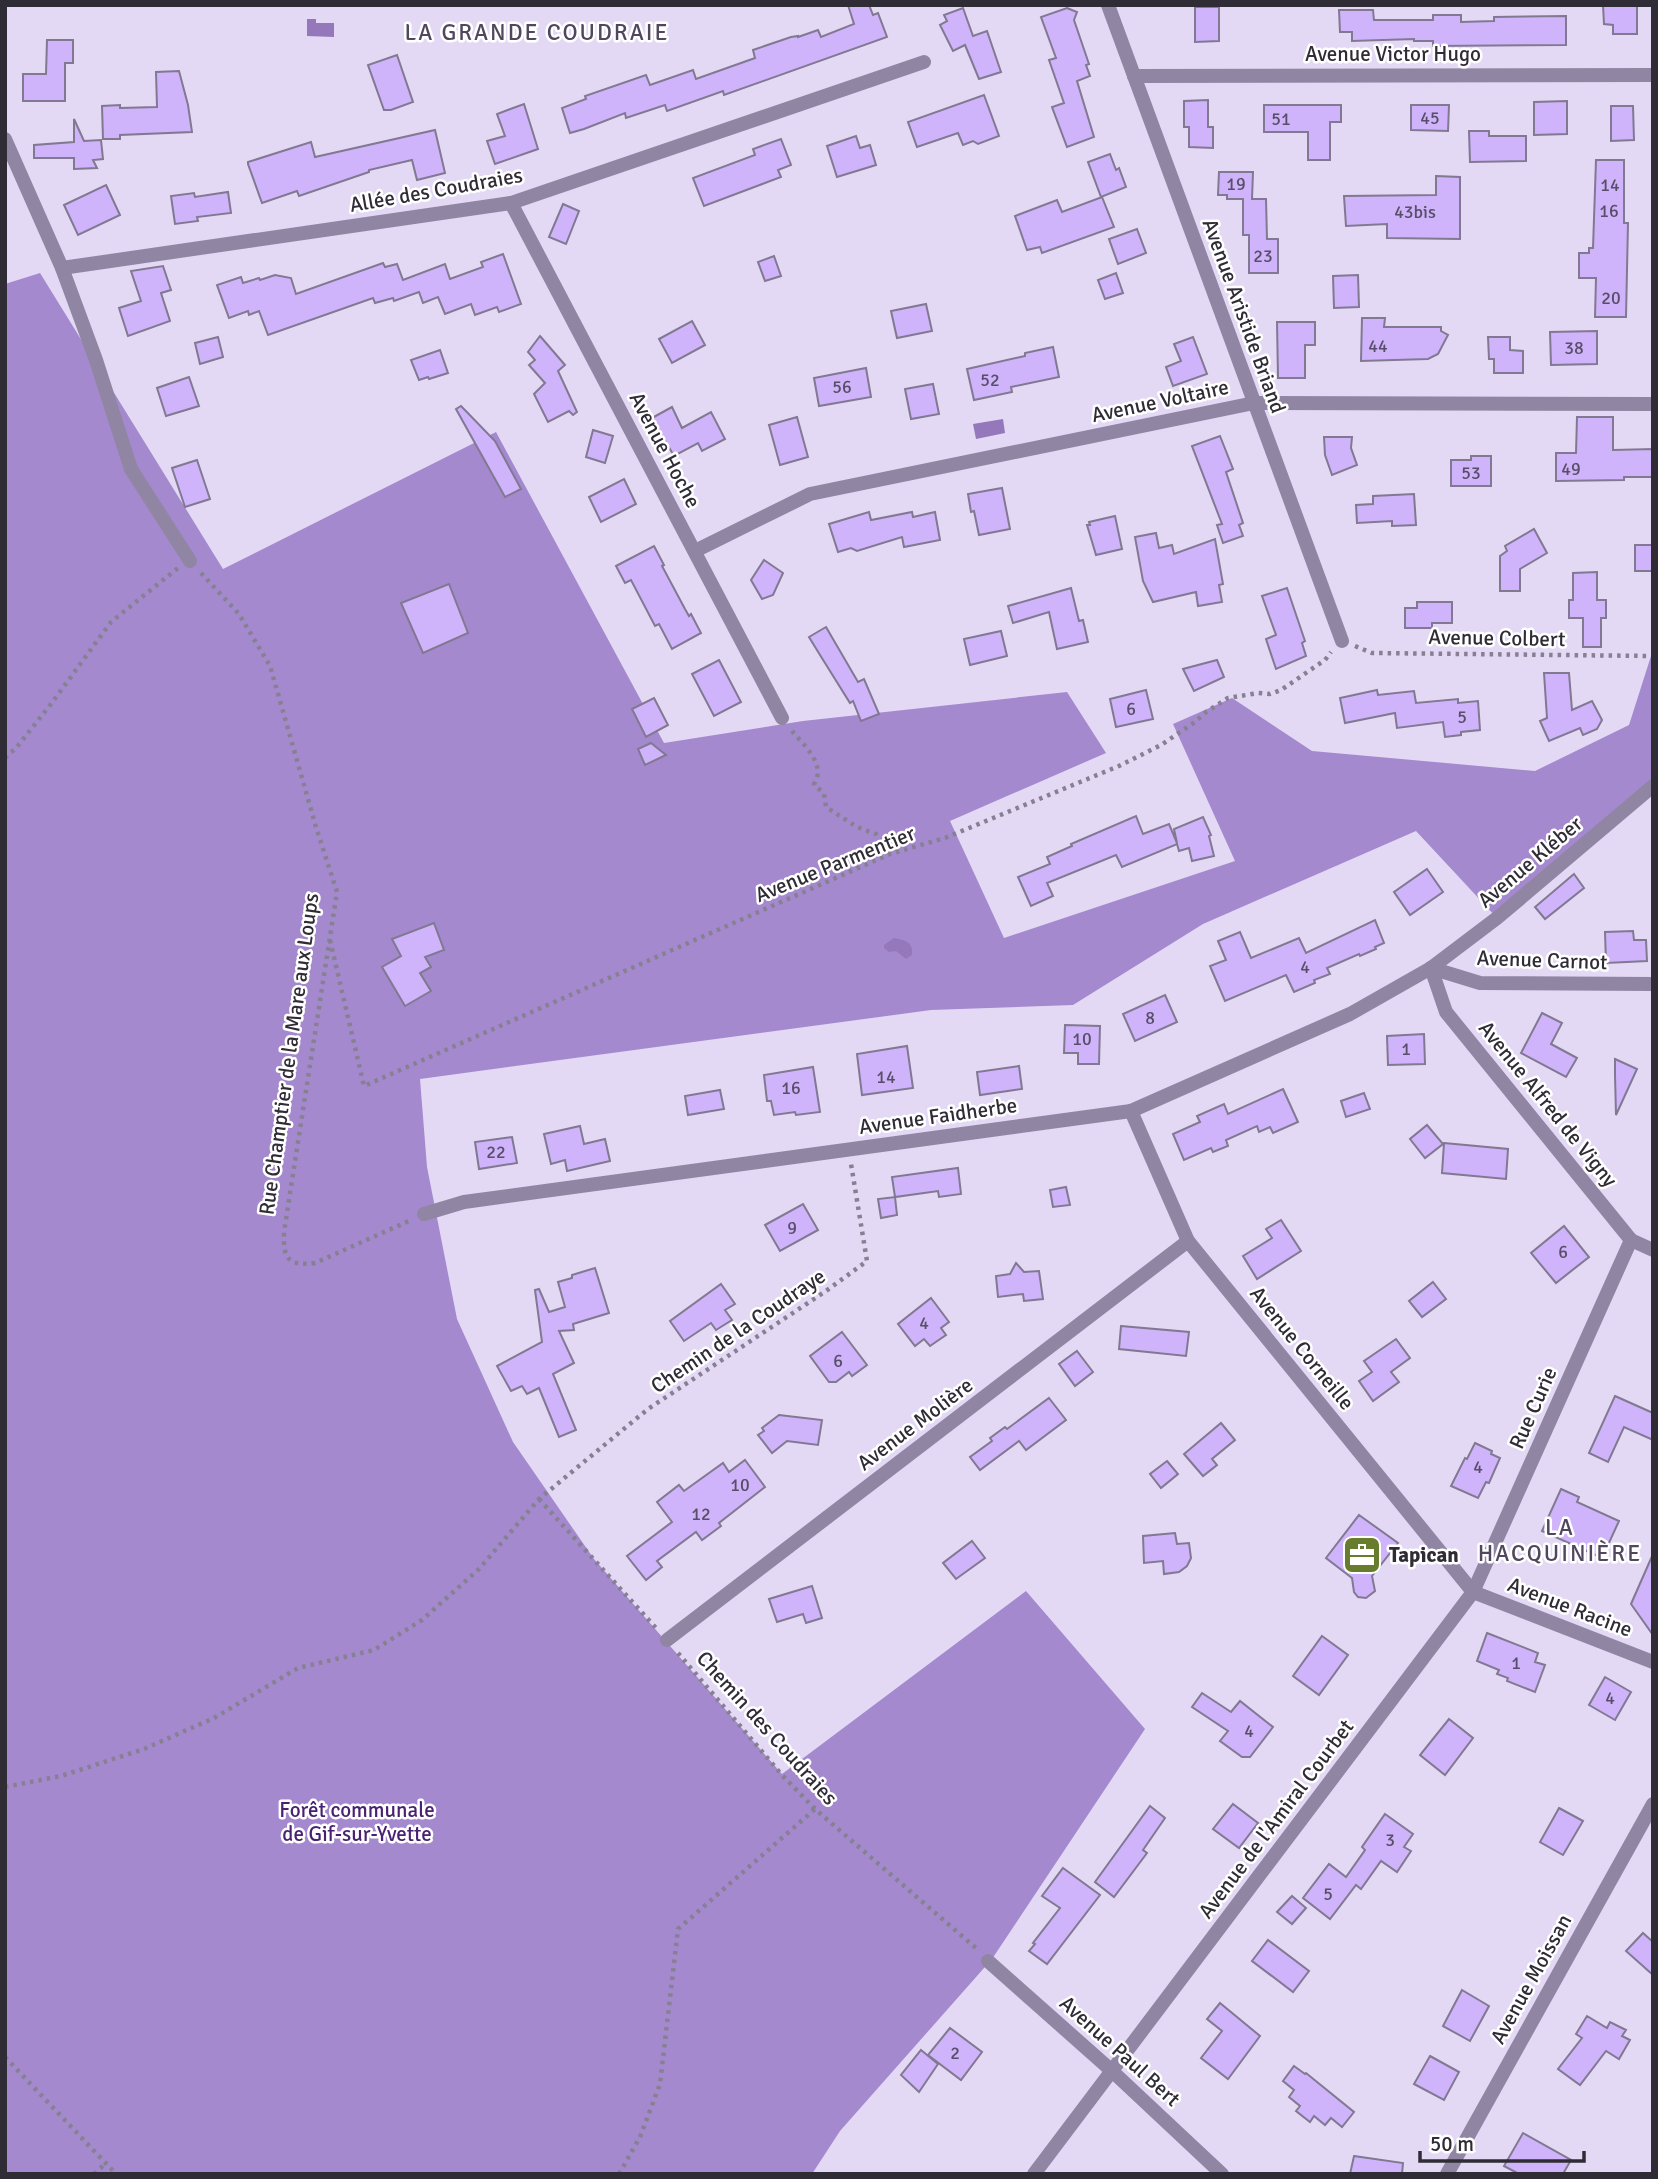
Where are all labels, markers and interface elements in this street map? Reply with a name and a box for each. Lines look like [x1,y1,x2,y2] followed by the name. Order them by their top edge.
[405,18,669,47] district label: LA GRANDE COUDRAIE
[1305,41,1481,67] street label: Avenue Victor Hugo
[1420,107,1440,129] house number: 45
[1271,108,1291,130] house number: 51
[347,162,525,218] street label: Allée des Coudraies
[1226,173,1246,195] house number: 19
[1600,174,1620,196] house number: 14
[1599,200,1619,222] house number: 16
[1394,201,1436,223] house number: 43bis
[1197,215,1291,417] street label: Avenue Aristide Briand
[1253,245,1273,267] house number: 23
[1601,287,1621,309] house number: 20
[1368,335,1388,357] house number: 44
[1564,337,1584,359] house number: 38
[980,369,1000,391] house number: 52
[1089,374,1231,428] street label: Avenue Voltaire
[832,376,852,398] house number: 56
[624,388,706,512] street label: Avenue Hoche
[1561,458,1581,480] house number: 49
[1461,462,1481,484] house number: 53
[1428,624,1566,652] street label: Avenue Colbert
[1126,698,1136,720] house number: 6
[1457,706,1467,728] house number: 5
[1472,811,1588,913] street label: Avenue Kléber
[751,820,919,908] street label: Avenue Parmentier
[254,891,324,1217] street label: Rue Champtier de la Mare aux Loups
[1476,945,1608,975] street label: Avenue Carnot
[1300,956,1310,978] house number: 4
[1145,1007,1155,1029] house number: 8
[1473,1016,1623,1192] street label: Avenue Alfred de Vigny
[1072,1028,1092,1050] house number: 10
[1401,1038,1411,1060] house number: 1
[876,1066,896,1088] house number: 14
[781,1077,801,1099] house number: 16
[857,1092,1019,1140] street label: Avenue Faidherbe
[486,1141,506,1163] house number: 22
[787,1217,797,1239] house number: 9
[1558,1241,1568,1263] house number: 6
[646,1263,830,1399] street label: Chemin de la Coudraye
[1244,1281,1360,1415] street label: Avenue Corneille
[919,1312,929,1334] house number: 4
[833,1350,843,1372] house number: 6
[1503,1363,1563,1453] street label: Rue Curie
[852,1372,978,1476] street label: Avenue Molière
[1473,1456,1483,1478] house number: 4
[730,1474,750,1496] house number: 10
[691,1503,711,1525] house number: 12
[1478,1513,1642,1568] district label: LA HACQUINIÈRE
[1341,1534,1383,1576] office icon: Tapican
[1389,1542,1459,1568] place label: Tapican
[1504,1571,1636,1643] street label: Avenue Racine
[691,1646,843,1810] street label: Chemin des Coudraies
[1511,1652,1521,1674] house number: 1
[1605,1687,1615,1709] house number: 4
[1193,1714,1359,1924] street label: Avenue de l'Amiral Courbet
[1244,1720,1254,1742] house number: 4
[279,1797,435,1847] park label: Forêt communale de Gif-sur-Yvette
[1385,1829,1395,1851] house number: 3
[1323,1883,1333,1905] house number: 5
[1485,1910,1577,2048] street label: Avenue Moissan
[1054,1990,1186,2112] street label: Avenue Paul Bert
[950,2042,960,2064] house number: 2
[1420,2120,1584,2164] scale bar
[1430,2131,1474,2157] text: 50 m

